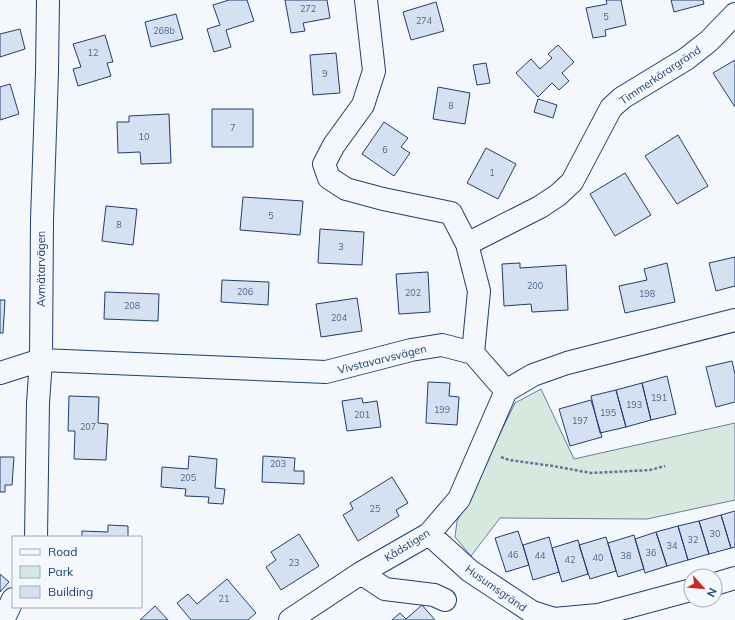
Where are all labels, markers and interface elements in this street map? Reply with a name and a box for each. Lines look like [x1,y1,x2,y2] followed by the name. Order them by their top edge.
[300,3,316,14] house number: 272
[603,11,609,22] house number: 5
[416,15,433,26] house number: 274
[153,25,175,36] house number: 268b
[617,43,703,107] street label: Timmerkörargränd
[88,47,98,58] house number: 12
[322,68,328,79] house number: 9
[448,100,454,111] house number: 8
[230,122,236,133] house number: 7
[139,131,149,142] house number: 10
[382,144,388,155] house number: 6
[489,167,495,178] house number: 1
[268,210,274,221] house number: 5
[116,219,122,230] house number: 8
[34,231,48,307] street label: Avmätarvägen
[338,241,344,252] house number: 3
[527,280,543,291] house number: 200
[237,286,253,297] house number: 206
[405,287,421,298] house number: 202
[639,288,655,299] house number: 198
[124,300,140,311] house number: 208
[331,312,348,323] house number: 204
[336,341,428,377] street label: Vivstavarvsvägen
[651,392,667,403] house number: 191
[626,399,642,410] house number: 193
[434,404,450,415] house number: 199
[600,407,617,418] house number: 195
[354,409,370,420] house number: 201
[572,415,588,426] house number: 197
[80,421,96,432] house number: 207
[270,458,286,469] house number: 203
[180,472,197,483] house number: 205
[370,503,381,514] house number: 25
[382,526,432,564] street label: Kådstigen
[710,528,720,539] house number: 30
[688,534,698,545] house number: 32
[12,536,142,608] legend
[667,540,678,551] house number: 34
[48,544,77,559] text: Road
[646,547,656,558] house number: 36
[508,549,518,560] house number: 46
[535,550,546,561] house number: 44
[621,550,631,561] house number: 38
[593,552,603,563] house number: 40
[565,554,575,565] house number: 42
[289,557,299,568] house number: 23
[463,562,529,614] street label: Husumsgränd
[48,564,74,579] text: Park
[683,568,723,608] north arrow
[48,584,93,599] text: Building
[704,586,720,599] text: N
[219,593,229,604] house number: 21

